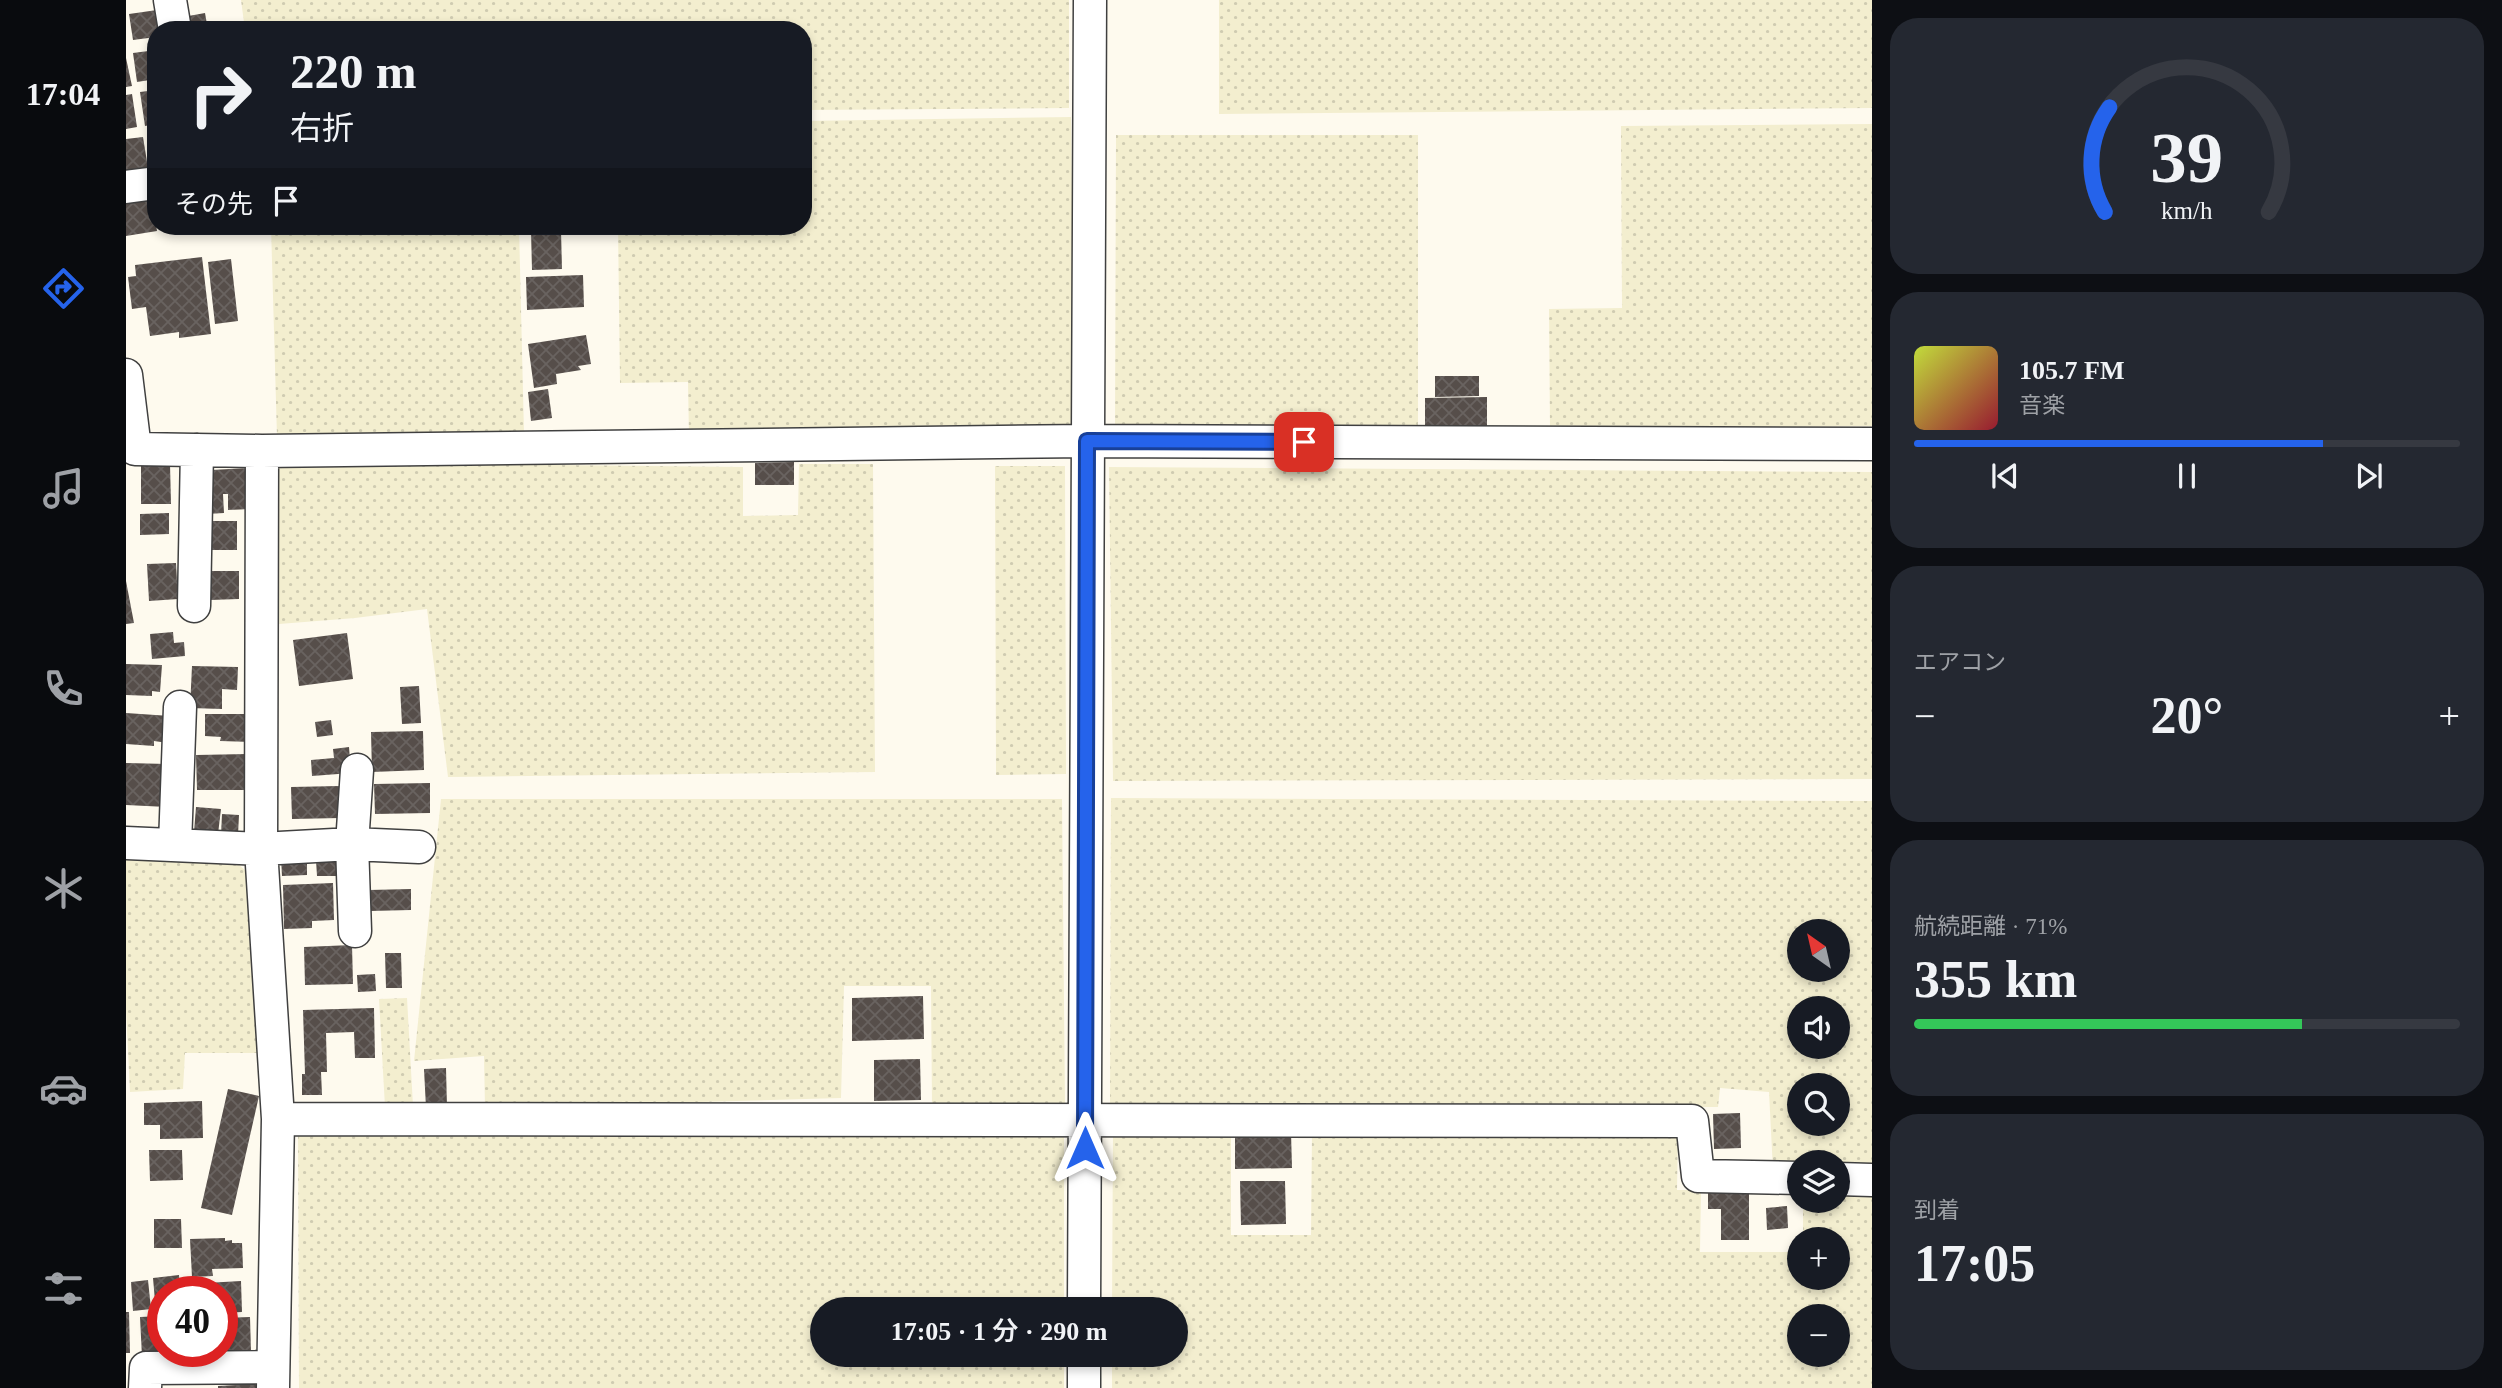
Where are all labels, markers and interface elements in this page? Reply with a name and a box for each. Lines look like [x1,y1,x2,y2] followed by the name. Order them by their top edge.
[290,44,417,99] text: 220 m
[175,49,266,140] icon: right
[26,76,100,112] text: 17:04
[290,110,354,146] text: 右折
[2151,117,2223,198] text: 39
[267,182,305,220] icon: arrive
[175,190,253,219] text: その先
[2161,197,2213,224] text: km/h
[39,264,88,313] icon: directions
[2019,356,2124,385] text: 105.7 FM
[2019,393,2065,418] text: 音楽
[1274,412,1334,472] pin
[1285,423,1323,461] icon: arrive
[1986,457,2024,495] icon: previous
[2168,457,2206,495] icon: pause
[2350,457,2388,495] icon: next
[39,464,88,513] icon: music
[1914,650,2006,675] text: エアコン
[39,664,88,713] icon: phone
[2151,687,2223,744] text: 20°
[1914,695,1935,737] text: −
[2439,695,2460,737] text: +
[39,864,88,913] icon: climate
[1914,914,2067,939] text: 航続距離 · 71%
[1787,919,1850,982] north arrow
[1787,919,1850,1367] map controls
[1914,951,2077,1008] text: 355 km
[1787,996,1850,1059] button: sound
[39,1064,88,1113] icon: car
[1787,1073,1850,1136] button: search
[1048,1111,1122,1185] position arrow
[1787,1150,1850,1213] button: layers
[1914,1198,1960,1223] text: 到着
[1787,1227,1850,1290] button: +
[1914,1235,2035,1292] text: 17:05
[39,1264,88,1313] icon: filters
[147,1276,238,1367] speed limit sign: 40
[1787,1304,1850,1367] button: −
[891,1317,1107,1346] text: 17:05 · 1 分 · 290 m

